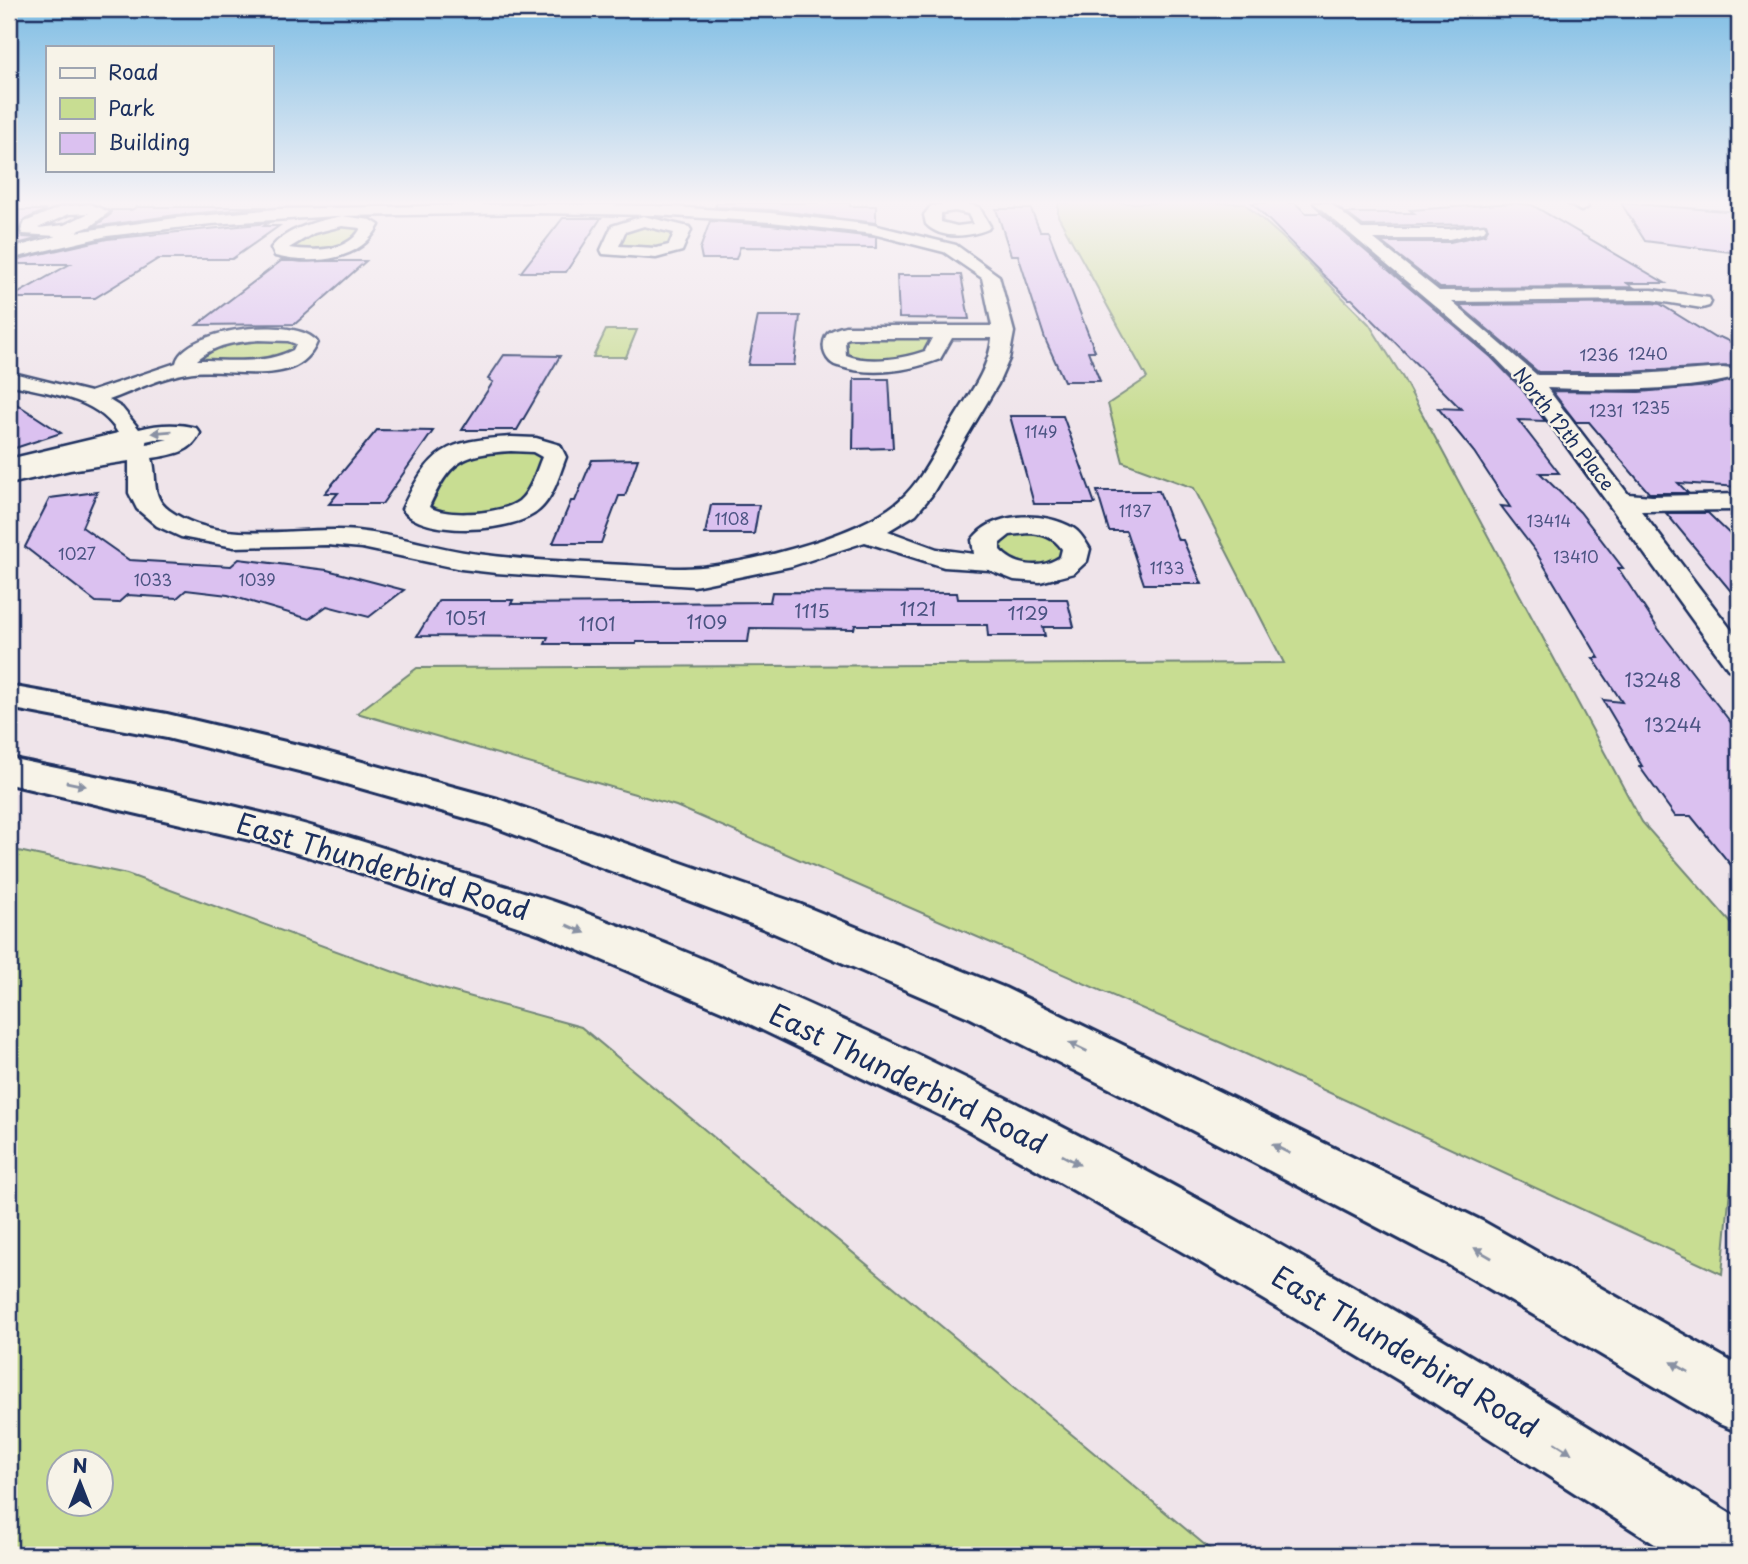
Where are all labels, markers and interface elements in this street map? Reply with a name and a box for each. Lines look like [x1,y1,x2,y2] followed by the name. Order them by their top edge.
[46,46,273,172] legend
[108,55,159,87] text: Road
[108,91,155,123] text: Park
[108,125,190,157] text: Building
[1628,341,1668,365] house number: 1240
[1579,342,1619,366] house number: 1236
[1507,360,1622,496] street label: North 12th Place
[1632,395,1670,419] house number: 1235
[1589,398,1623,422] house number: 1231
[1025,419,1057,443] house number: 1149
[151,427,173,438] one-way arrow
[1119,498,1151,522] house number: 1137
[714,506,750,530] house number: 1108
[1527,508,1571,532] house number: 13414
[58,541,96,565] house number: 1027
[1553,544,1599,568] house number: 13410
[1150,555,1184,579] house number: 1133
[134,567,172,591] house number: 1033
[238,567,276,591] house number: 1039
[900,594,936,622] house number: 1121
[794,596,830,624] house number: 1115
[1008,598,1048,626] house number: 1129
[445,603,487,631] house number: 1051
[687,607,727,635] house number: 1109
[578,609,616,637] house number: 1101
[1624,665,1682,693] house number: 13248
[1644,710,1702,738] house number: 13244
[65,779,87,790] one-way arrow
[232,800,535,931] street label: East Thunderbird Road
[566,923,586,935] one-way arrow
[762,992,1055,1164] street label: East Thunderbird Road
[1068,1042,1088,1053] one-way arrow
[1271,1143,1291,1155] one-way arrow
[1061,1154,1080,1166] one-way arrow
[1474,1247,1493,1260] one-way arrow
[1264,1254,1547,1448] street label: East Thunderbird Road
[1671,1361,1690,1373] one-way arrow
[1553,1441,1573,1454] one-way arrow
[46,1448,116,1518] north arrow
[72,1451,88,1479] text: N

